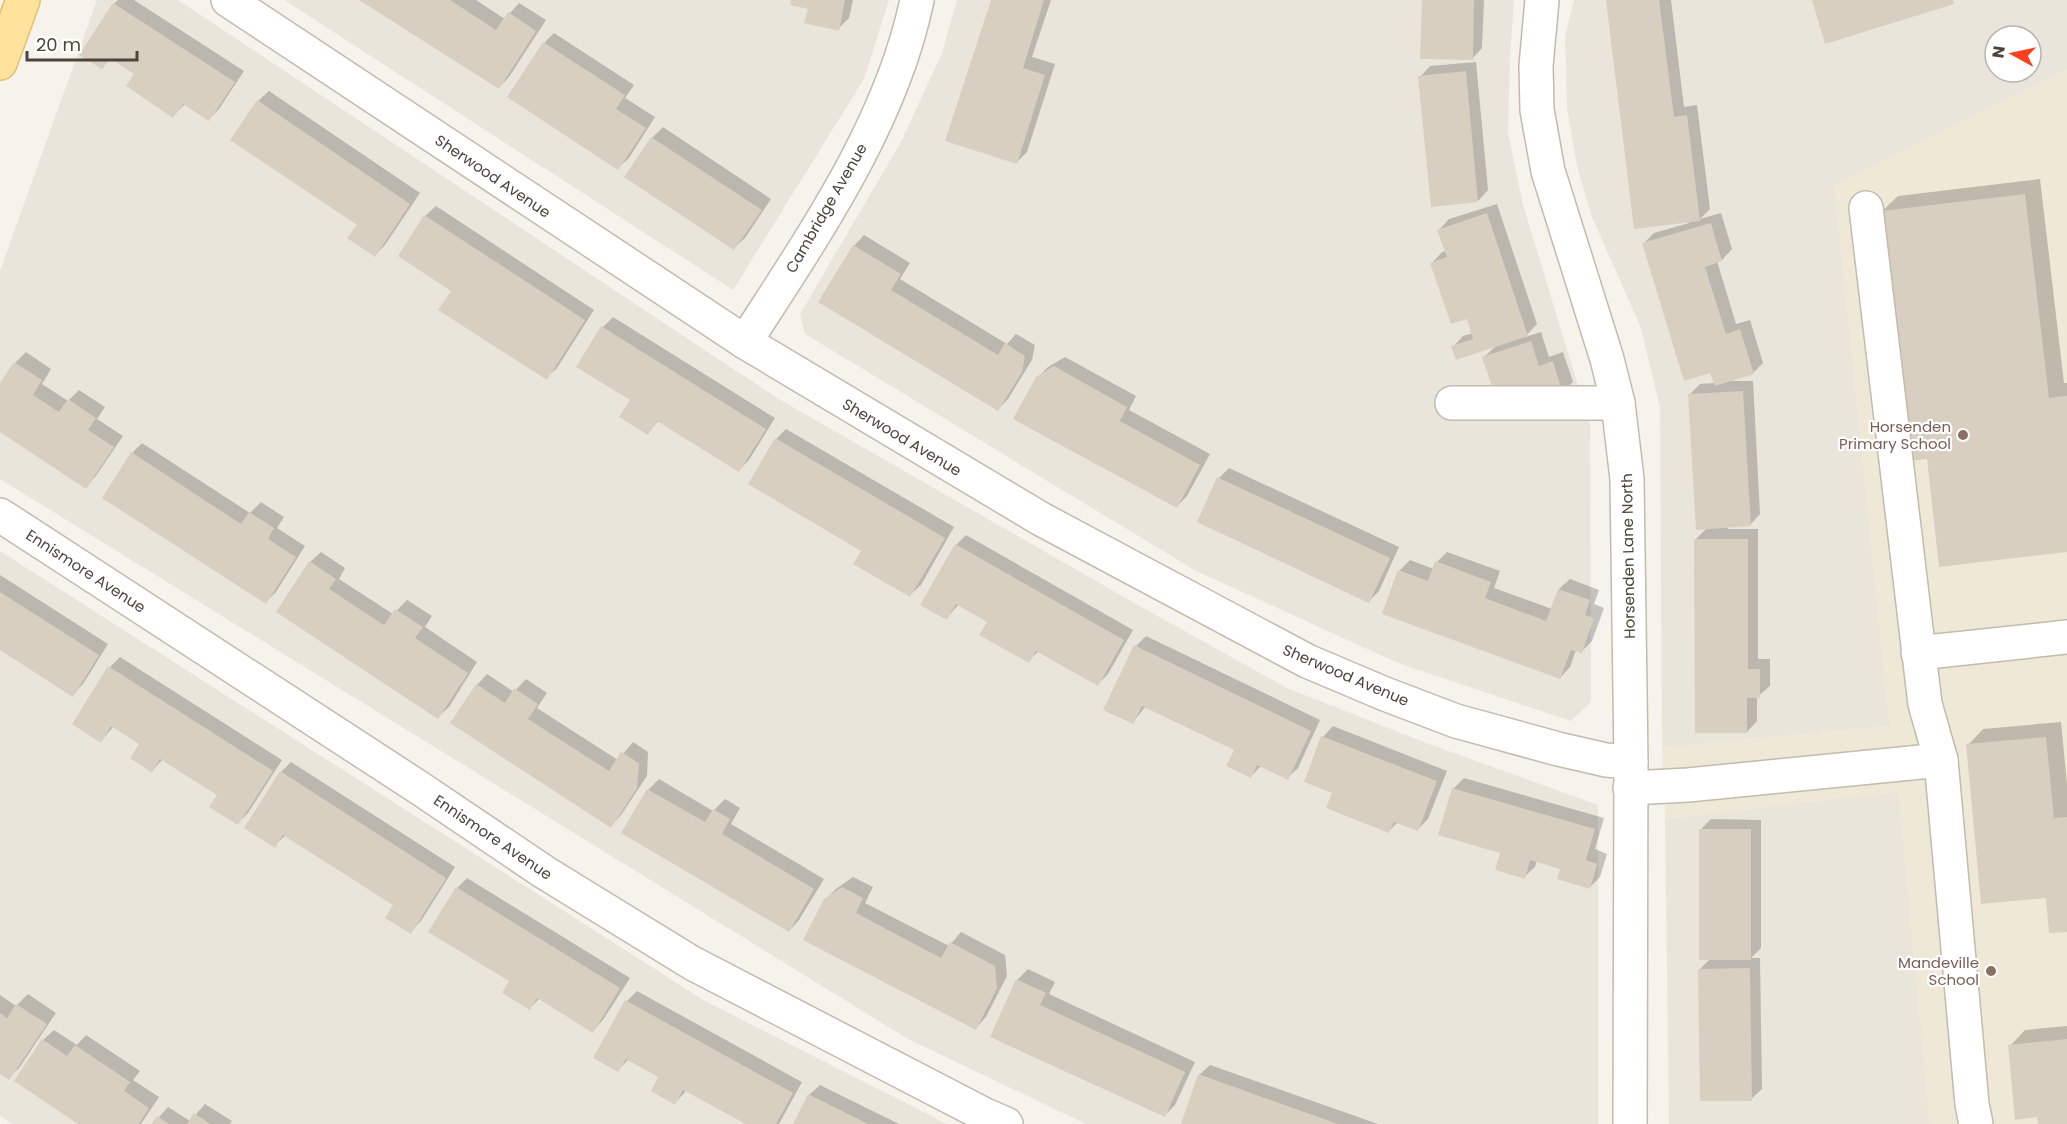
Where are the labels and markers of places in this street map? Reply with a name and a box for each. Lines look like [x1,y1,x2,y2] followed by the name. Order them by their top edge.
[1839,416,1951,454] place label: Horsenden Primary School
[1956,428,1970,442] marker: Horsenden Primary School
[1898,952,1979,990] place label: Mandeville School
[1984,964,1998,978] marker: Mandeville School

